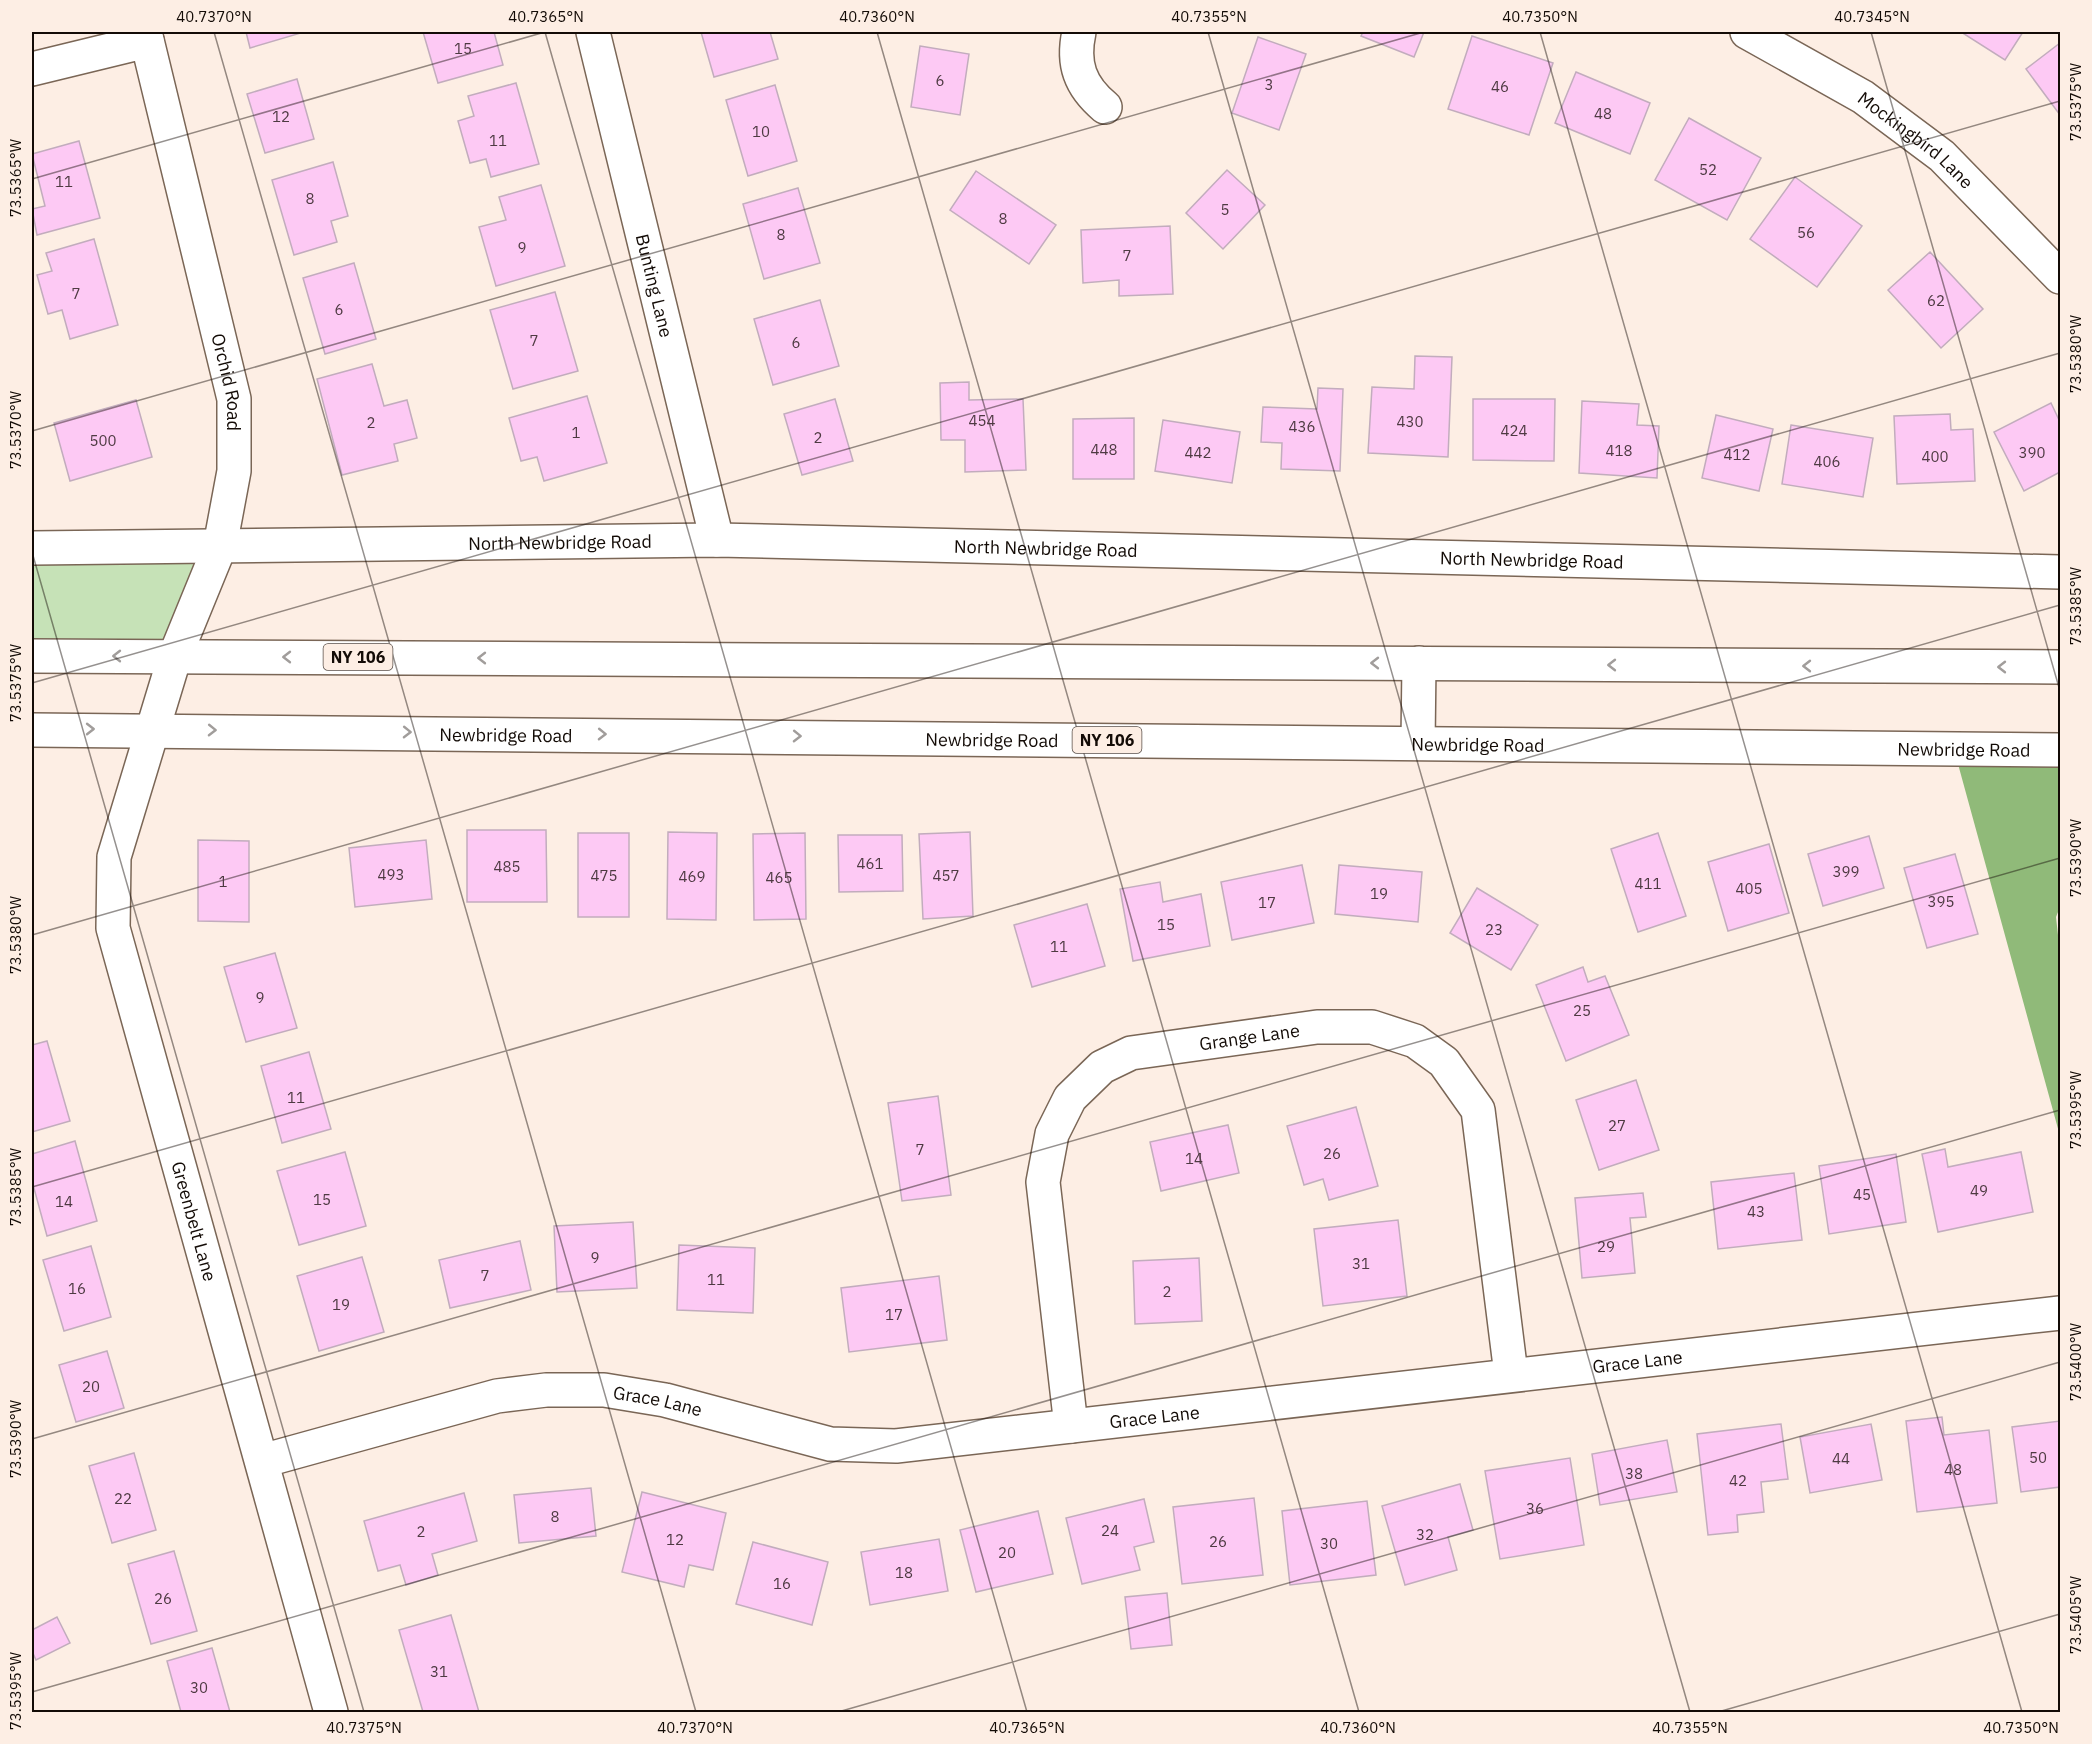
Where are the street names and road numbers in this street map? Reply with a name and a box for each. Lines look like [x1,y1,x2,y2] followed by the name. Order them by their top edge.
[1854,86,1979,193] street label: Mockingbird Lane
[631,231,679,340] street label: Bunting Lane
[207,331,246,431] street label: Orchid Road
[468,529,652,554] street label: North Newbridge Road
[954,534,1138,562] street label: North Newbridge Road
[1440,546,1624,573] street label: North Newbridge Road
[324,644,392,670] road number: NY 106
[439,723,573,747] street label: Newbridge Road
[925,727,1059,752] street label: Newbridge Road
[1072,727,1142,753] road number: NY 106
[1411,732,1545,756] street label: Newbridge Road
[1897,737,2031,761] street label: Newbridge Road
[1198,1018,1301,1055] street label: Grange Lane
[167,1158,222,1284] street label: Greenbelt Lane
[1591,1345,1684,1378] street label: Grace Lane
[612,1380,705,1421] street label: Grace Lane
[1108,1400,1201,1433] street label: Grace Lane

